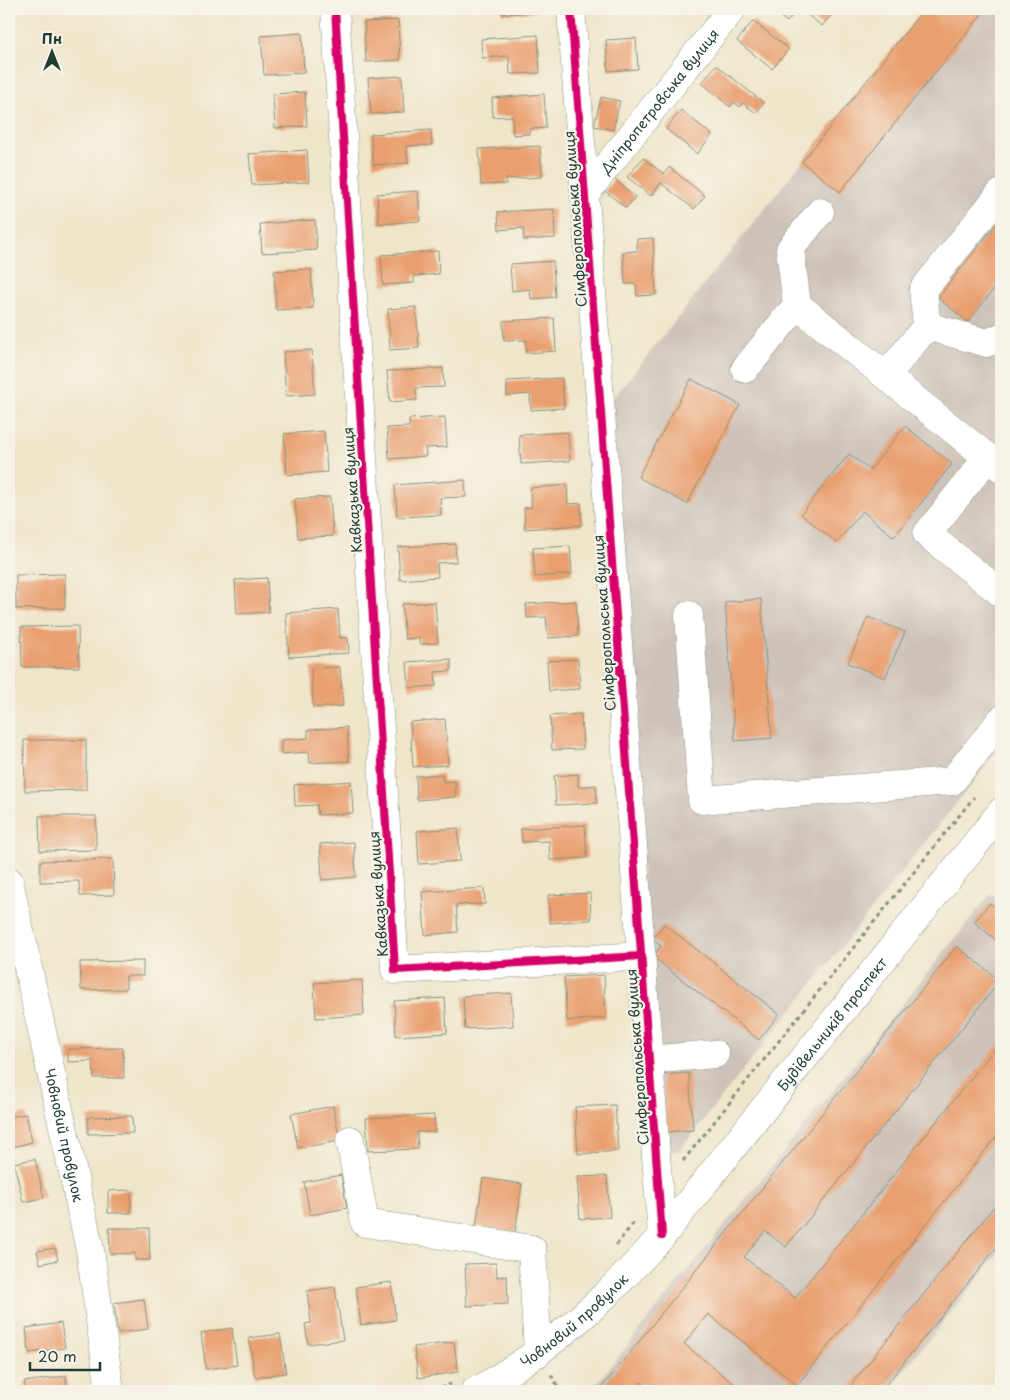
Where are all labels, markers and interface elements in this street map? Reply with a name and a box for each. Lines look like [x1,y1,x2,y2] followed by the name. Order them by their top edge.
[594,24,723,179] street label: Дніпропетровська вулиця
[28,28,78,78] north arrow
[42,28,62,49] text: Пн
[558,130,592,308] street label: Сімферопольська вулиця
[337,426,367,554] street label: Кавказька вулиця
[587,534,621,712] street label: Сімферопольська вулиця
[363,830,393,958] street label: Кавказька вулиця
[772,953,892,1095] street label: Будівельників проспект
[620,968,654,1146] street label: Сімферопольська вулиця
[40,1066,90,1204] street label: Човновий провулок
[515,1268,633,1372] street label: Човновий провулок
[30,1340,100,1372] scale bar
[38,1344,77,1367] text: 20 m

